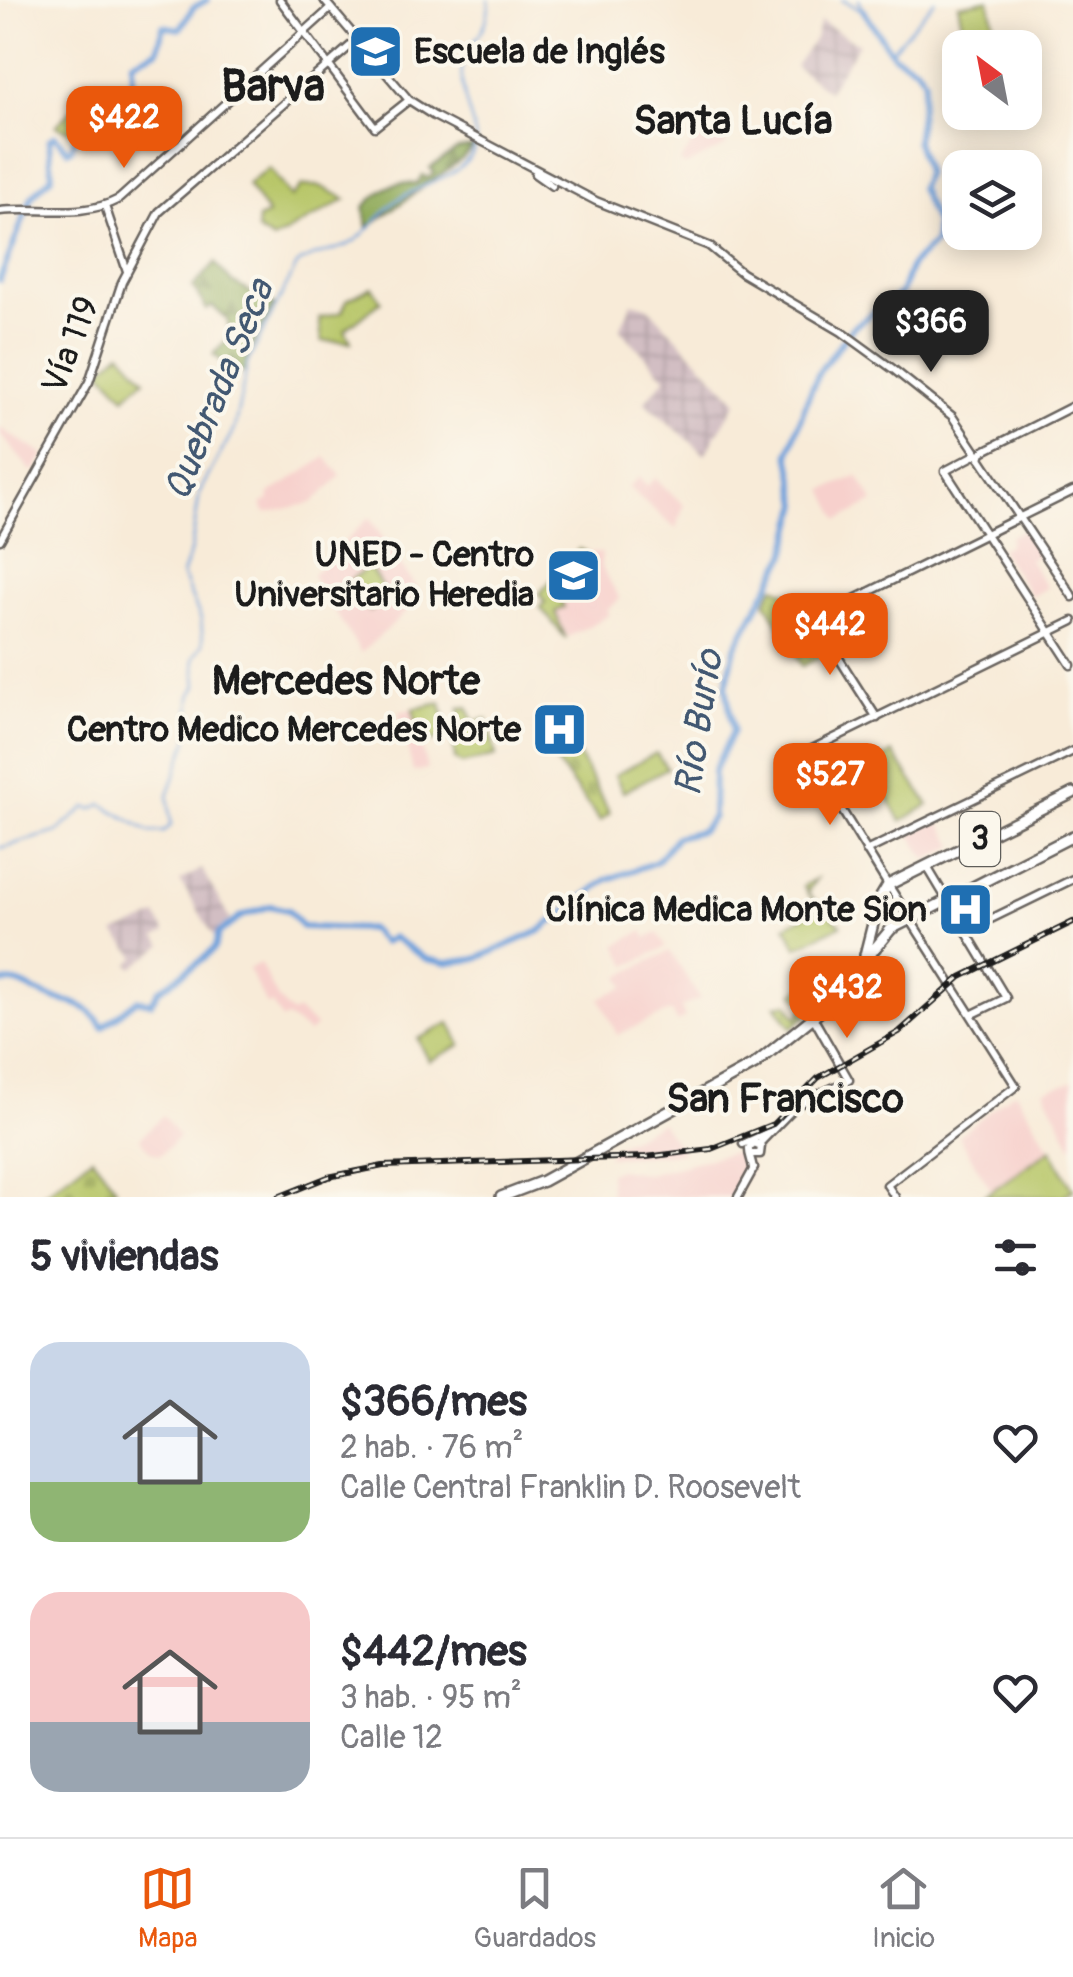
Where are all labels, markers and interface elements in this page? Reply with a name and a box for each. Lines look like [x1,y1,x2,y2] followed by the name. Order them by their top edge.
[345,22,405,82] school or university icon: Escuela de Inglés
[414,30,665,74] place label: Escuela de Inglés
[942,30,1042,130] north arrow
[942,30,1042,250] map controls
[221,59,325,115] district label: Barva
[65,86,183,171] pin: $422
[633,97,833,146] district label: Santa Lucía
[88,98,160,138] text: $422
[942,150,1042,250] button: layers
[153,271,286,507] water label: Quebrada Seca
[33,290,109,400] street label: Vía 119
[872,290,990,375] pin: $366
[895,302,967,342] text: $366
[234,533,534,617] place label: UNED - Centro Universitario Heredia
[543,545,603,605] school or university icon: UNED - Centro Universitario Heredia
[771,593,889,678] pin: $442
[794,605,866,645] text: $442
[664,644,735,799] water label: Río Burío
[212,657,481,706] district label: Mercedes Norte
[530,700,590,760] hospital icon: Centro Medico Mercedes Norte
[67,708,522,752] place label: Centro Medico Mercedes Norte
[771,743,889,828] pin: $527
[795,755,865,795] text: $527
[960,812,1000,866] road number: 3
[936,880,996,940] hospital icon: Clínica Medica Monte Sion
[545,888,927,932] place label: Clínica Medica Monte Sion
[788,956,906,1041] pin: $432
[811,968,883,1008] text: $432
[666,1075,904,1124] district label: San Francisco
[988,1230,1043,1285] icon: filters
[30,1231,218,1283] text: 5 viviendas
[340,1376,527,1428] text: $366/mes
[110,1382,230,1502] icon: home
[988,1415,1043,1470] icon: heart
[340,1428,524,1468] text: 2 hab. · 76 m²
[340,1468,801,1508] text: Calle Central Franklin D. Roosevelt
[340,1626,527,1678] text: $442/mes
[110,1632,230,1752] icon: home
[988,1665,1043,1720] icon: heart
[340,1678,522,1718] text: 3 hab. · 95 m²
[340,1718,443,1758] text: Calle 12
[138,1861,197,1956] tab: Mapa
[473,1861,596,1956] tab: Guardados
[872,1861,935,1956] tab: Inicio

